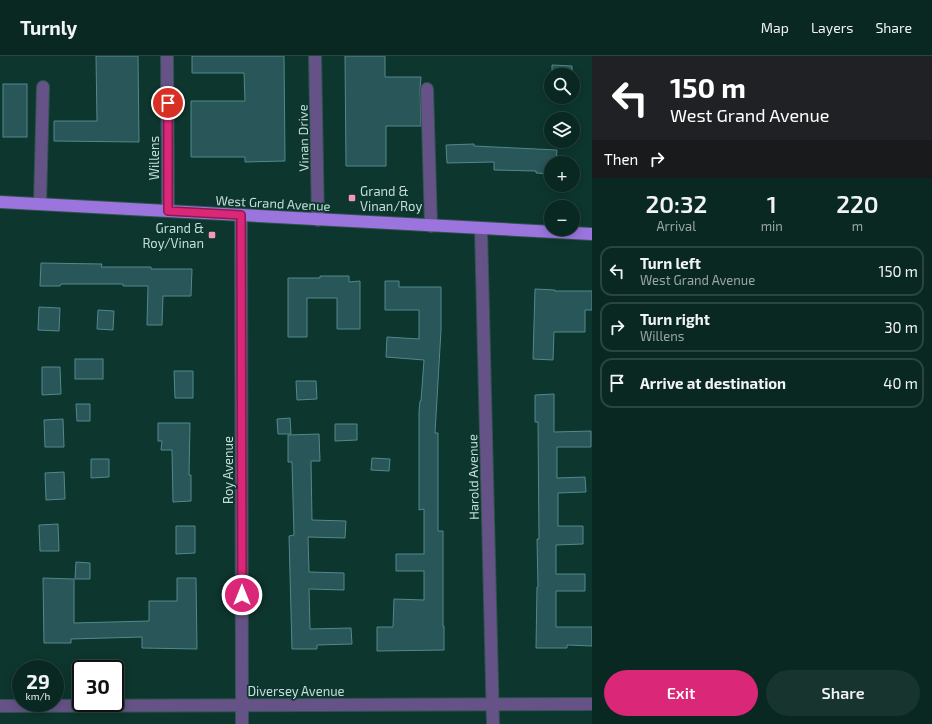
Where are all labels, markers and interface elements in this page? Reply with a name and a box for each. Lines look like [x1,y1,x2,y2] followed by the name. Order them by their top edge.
[20,16,77,39] text: Turnly
[761,19,789,36] text: Map
[811,19,853,36] text: Layers
[875,19,912,36] text: Share
[544,68,580,236] map controls
[544,68,580,104] button: search
[670,70,746,104] text: 150 m
[604,72,656,124] icon: left
[151,86,185,120] pin
[157,92,179,114] icon: arrive
[294,104,312,172] street label: Vinan Drive
[670,104,830,126] text: West Grand Avenue
[544,112,580,148] button: layers
[146,136,162,180] street label: Willens
[646,148,668,170] icon: right
[604,150,638,168] text: Then
[544,156,580,192] button: +
[360,183,422,214] place label: Grand & Vinan/Roy
[645,189,707,218] text: 20:32
[767,189,777,218] text: 1
[836,189,879,218] text: 220
[215,192,331,214] street label: West Grand Avenue
[347,193,357,203] marker: Grand & Vinan/Roy
[544,200,580,236] button: −
[657,218,696,234] text: Arrival
[761,218,783,234] text: min
[852,218,863,234] text: m
[142,220,204,251] place label: Grand & Roy/Vinan
[207,230,217,240] marker: Grand & Roy/Vinan
[640,254,701,272] text: Turn left
[606,260,628,282] icon: left
[878,262,918,280] text: 150 m
[640,272,755,288] text: West Grand Avenue
[640,310,710,328] text: Turn right
[606,316,628,338] icon: right
[884,318,918,336] text: 30 m
[640,328,684,344] text: Willens
[606,372,628,394] icon: arrive
[640,374,786,392] text: Arrive at destination
[883,374,918,392] text: 40 m
[464,434,482,520] street label: Harold Avenue
[220,436,236,504] street label: Roy Avenue
[221,574,263,616] position arrow
[72,660,124,712] speed limit sign: 30
[26,669,50,693] text: 29
[604,670,758,716] button: Exit
[766,670,920,716] button: Share
[247,683,345,699] street label: Diversey Avenue
[26,690,50,702] text: km/h

